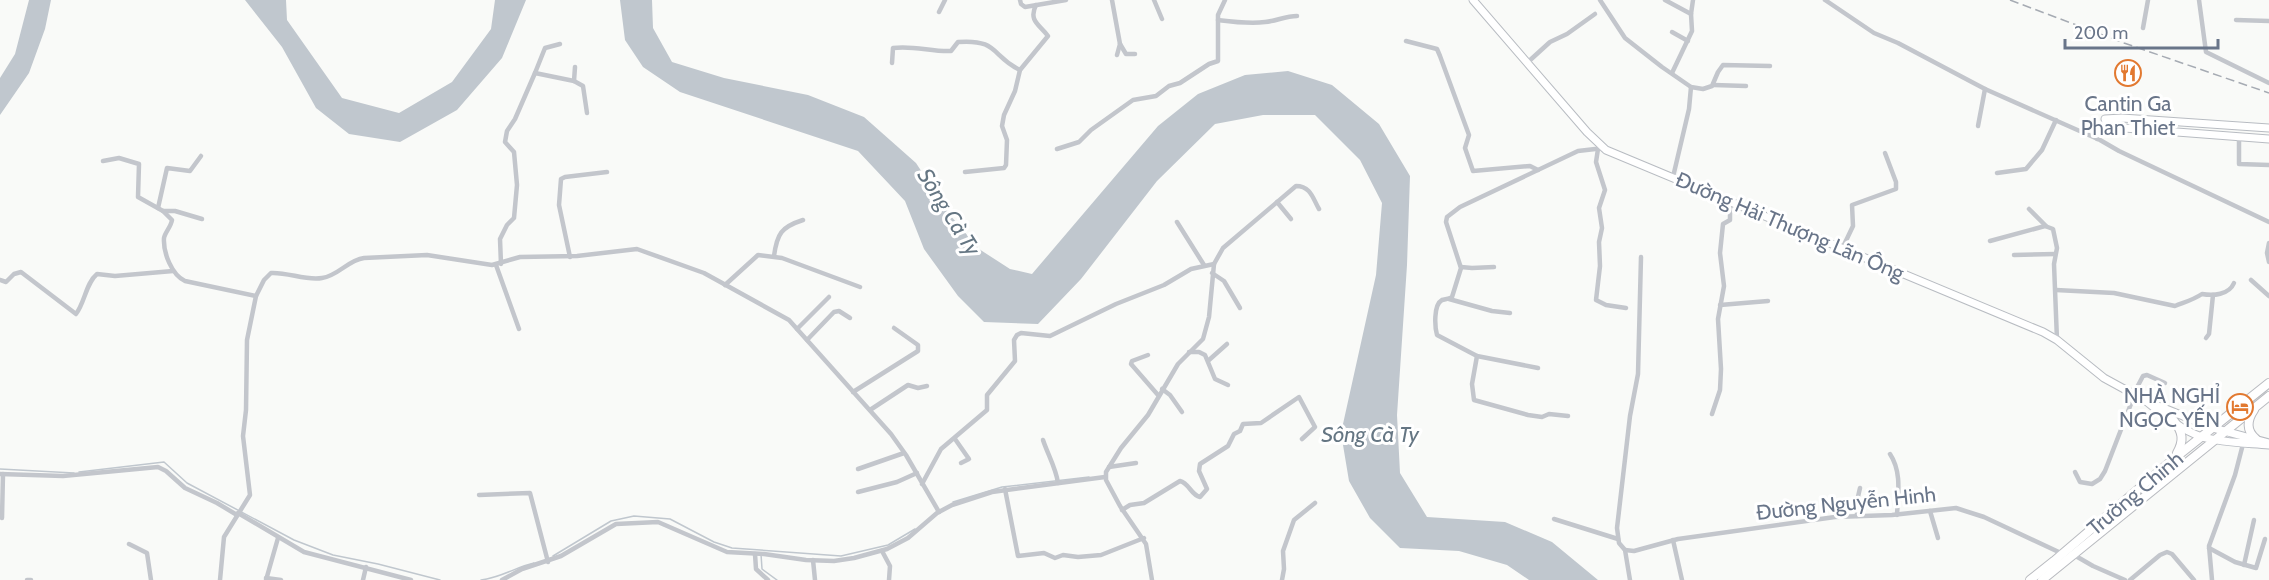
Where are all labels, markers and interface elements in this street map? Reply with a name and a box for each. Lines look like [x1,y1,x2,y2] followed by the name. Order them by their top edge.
[2065,12,2218,50] scale bar
[2074,22,2128,44] text: 200 m
[2113,58,2143,88] restaurant icon: Cantin Ga Phan Thiet
[2081,91,2175,140] place label: Cantin Ga Phan Thiet
[912,163,987,261] water label: Sông Cà Ty
[1672,166,1909,286] street label: Đường Hải Thượng Lãn Ông
[2119,383,2220,432] place label: NHÀ NGHỈ NGỌC YẾN
[2225,392,2255,422] hotel icon: NHÀ NGHỈ NGỌC YẾN
[1321,421,1420,448] water label: Sông Cà Ty
[2082,446,2188,540] street label: Trường Chinh
[1755,481,1937,525] street label: Đường Nguyễn Hinh

